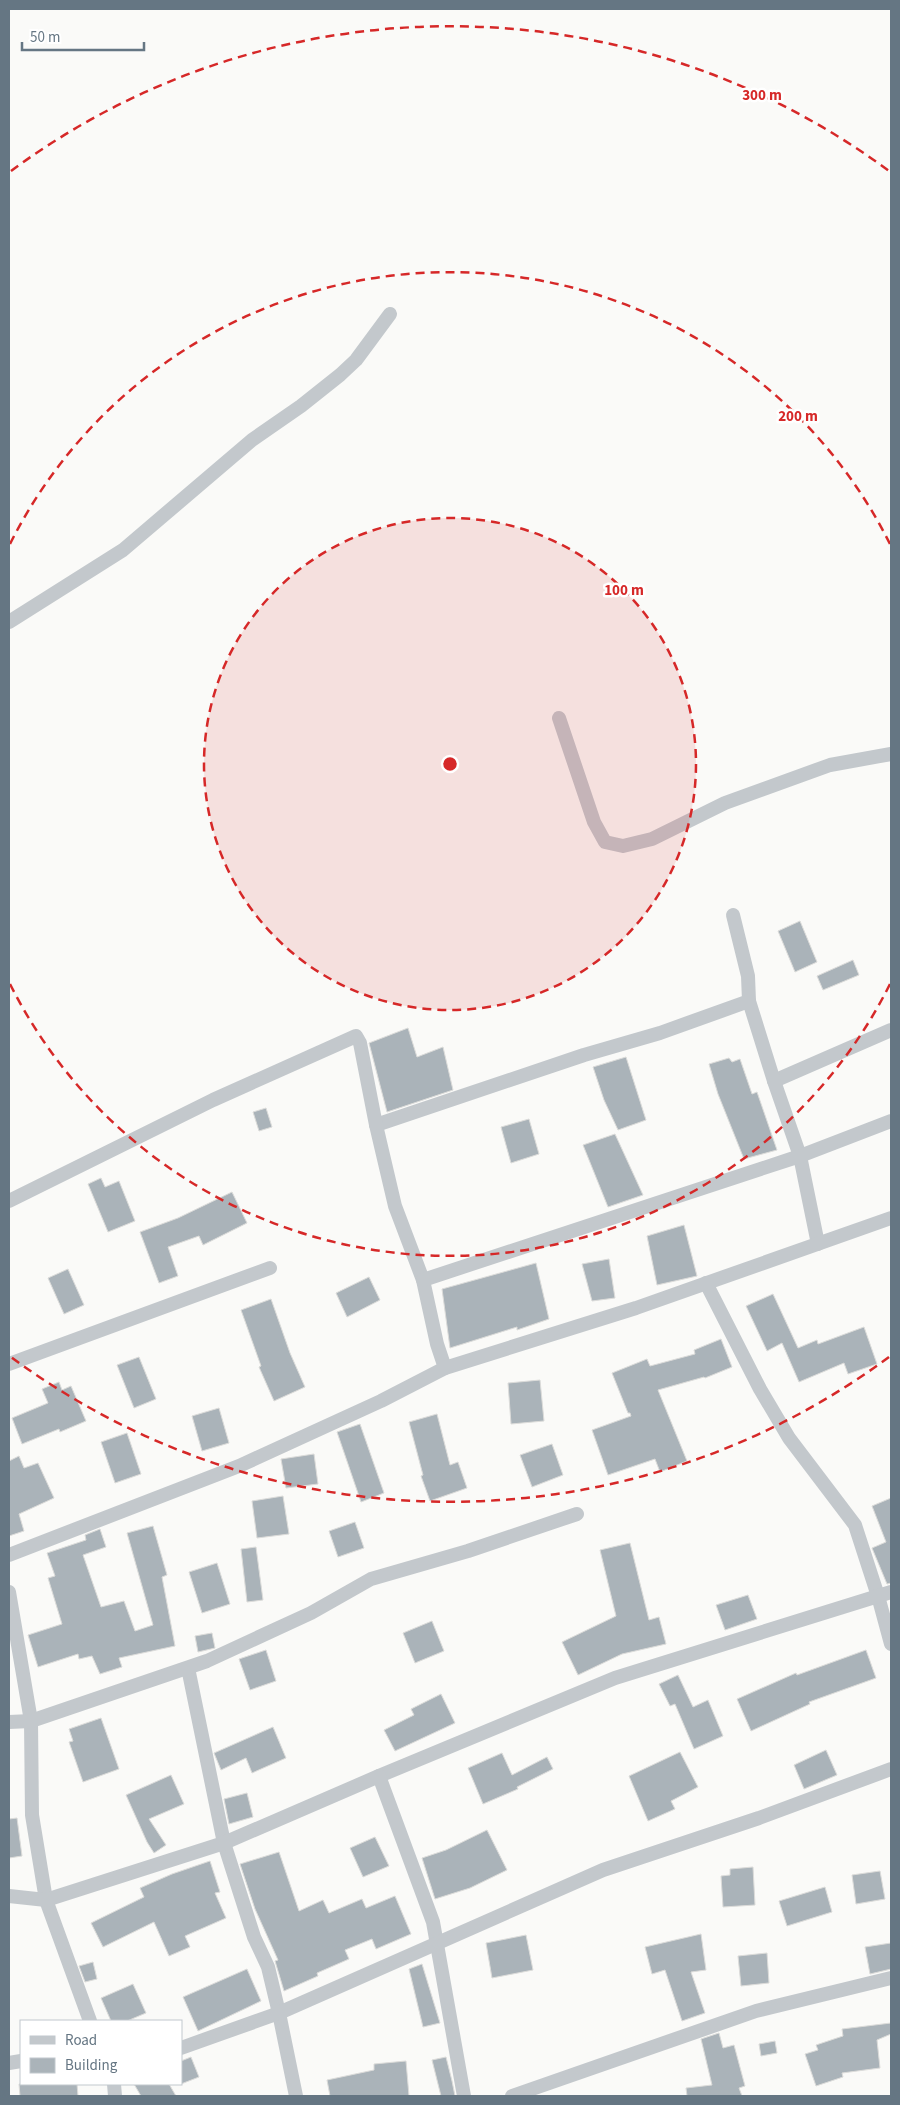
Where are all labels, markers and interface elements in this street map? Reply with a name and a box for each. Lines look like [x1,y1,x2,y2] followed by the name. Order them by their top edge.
[22,20,145,52] scale bar
[30,27,60,48] text: 50 m
[742,85,782,106] text: 300 m
[778,406,818,427] text: 200 m
[604,580,644,601] text: 100 m
[441,755,459,773] centre of rings
[20,2020,182,2085] legend
[65,2030,97,2051] text: Road
[65,2055,118,2076] text: Building

